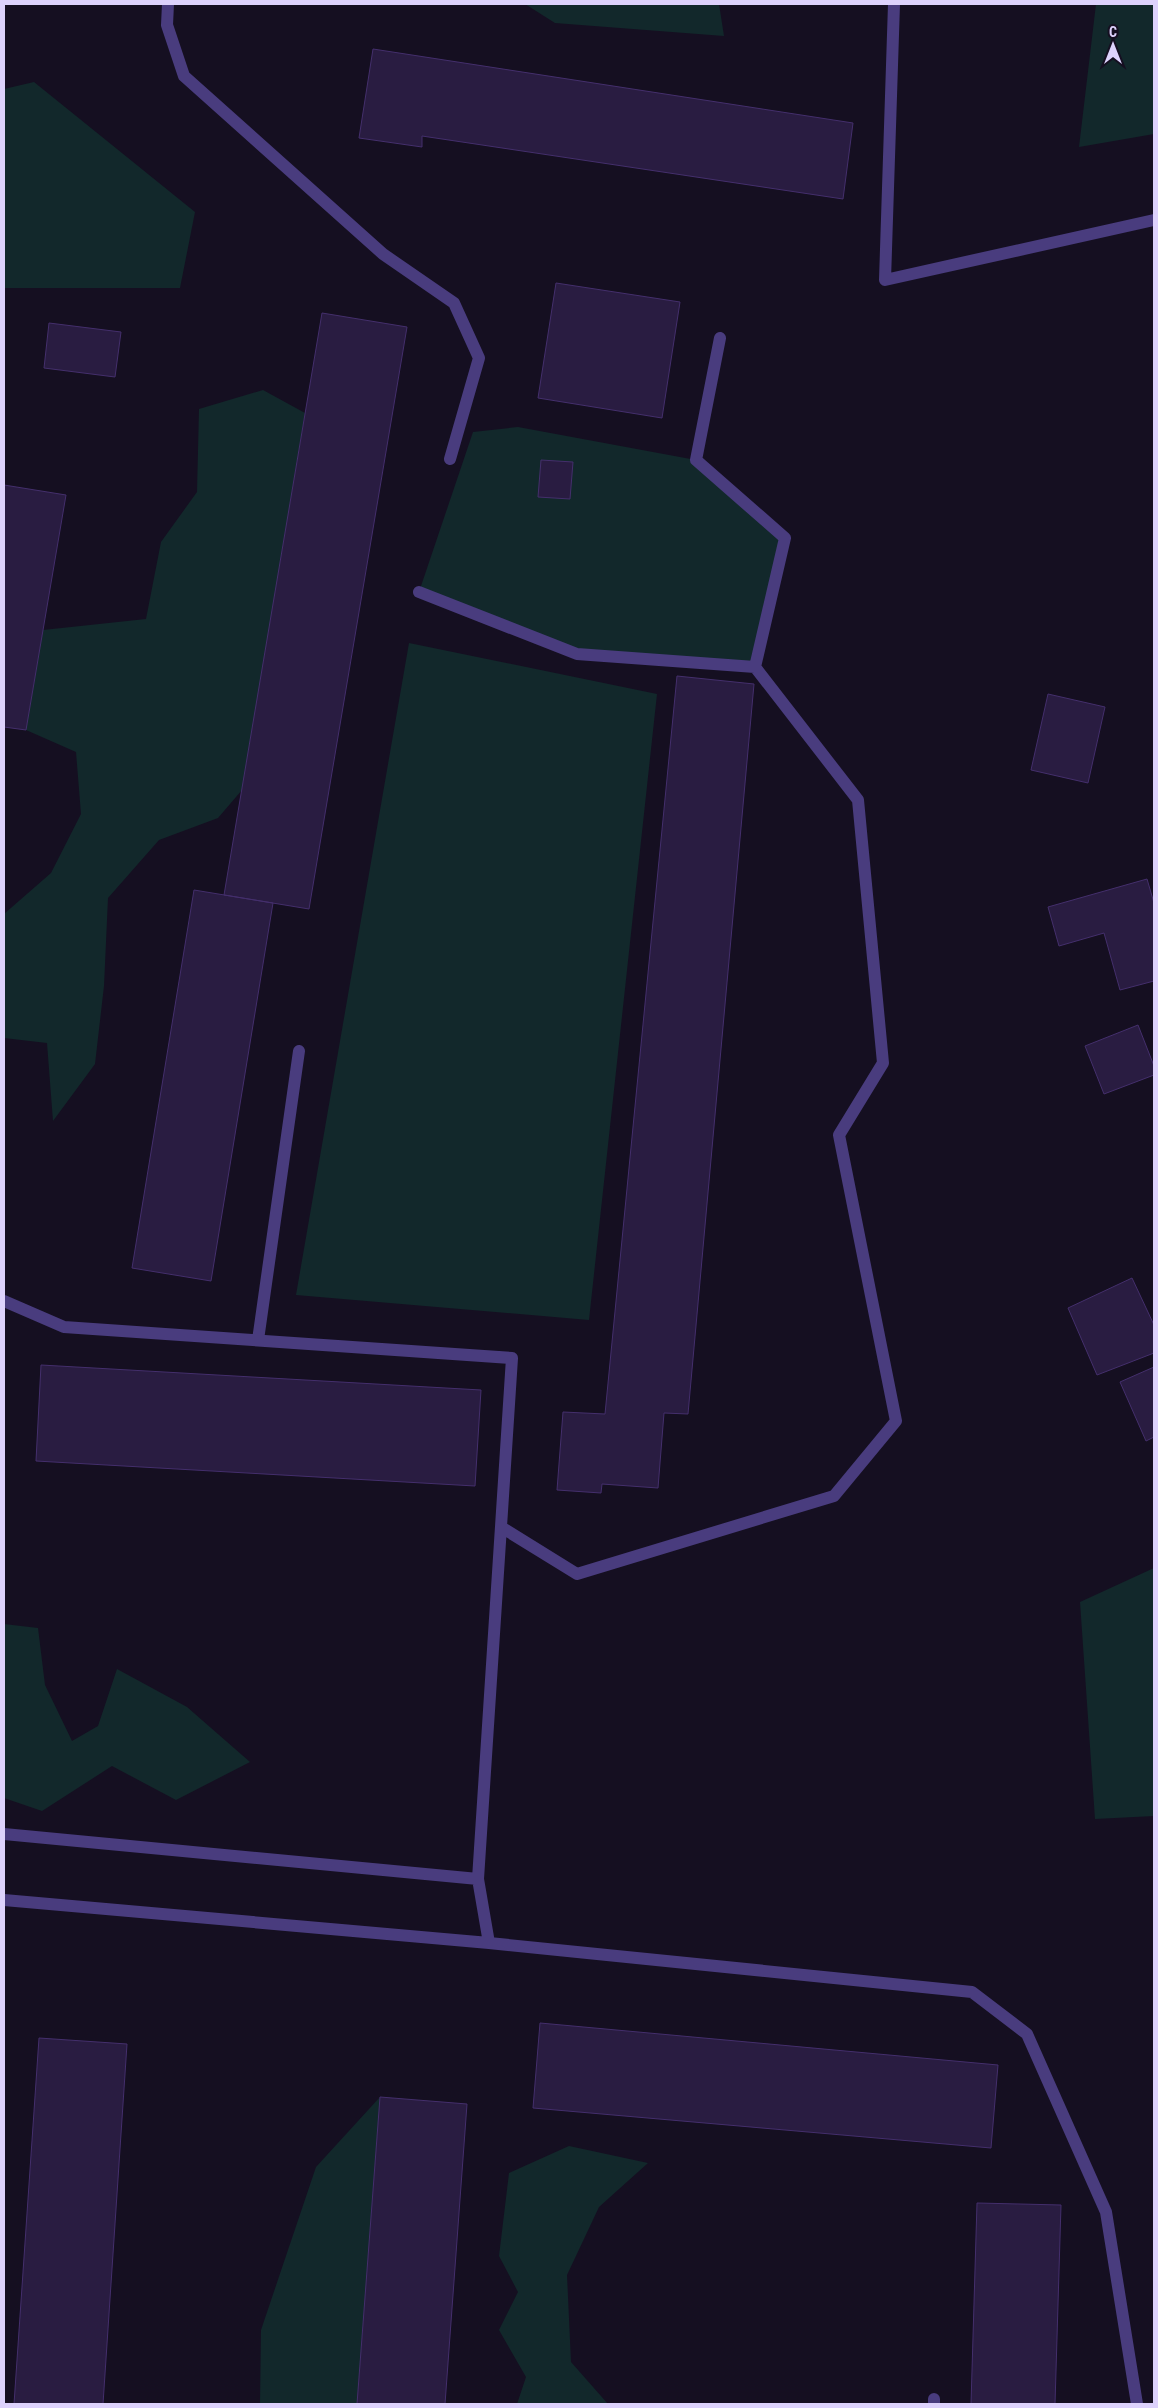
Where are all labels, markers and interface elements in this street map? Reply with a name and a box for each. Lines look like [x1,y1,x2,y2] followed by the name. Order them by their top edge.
[1088,20,1138,70] north arrow
[1109,24,1117,40] text: С

